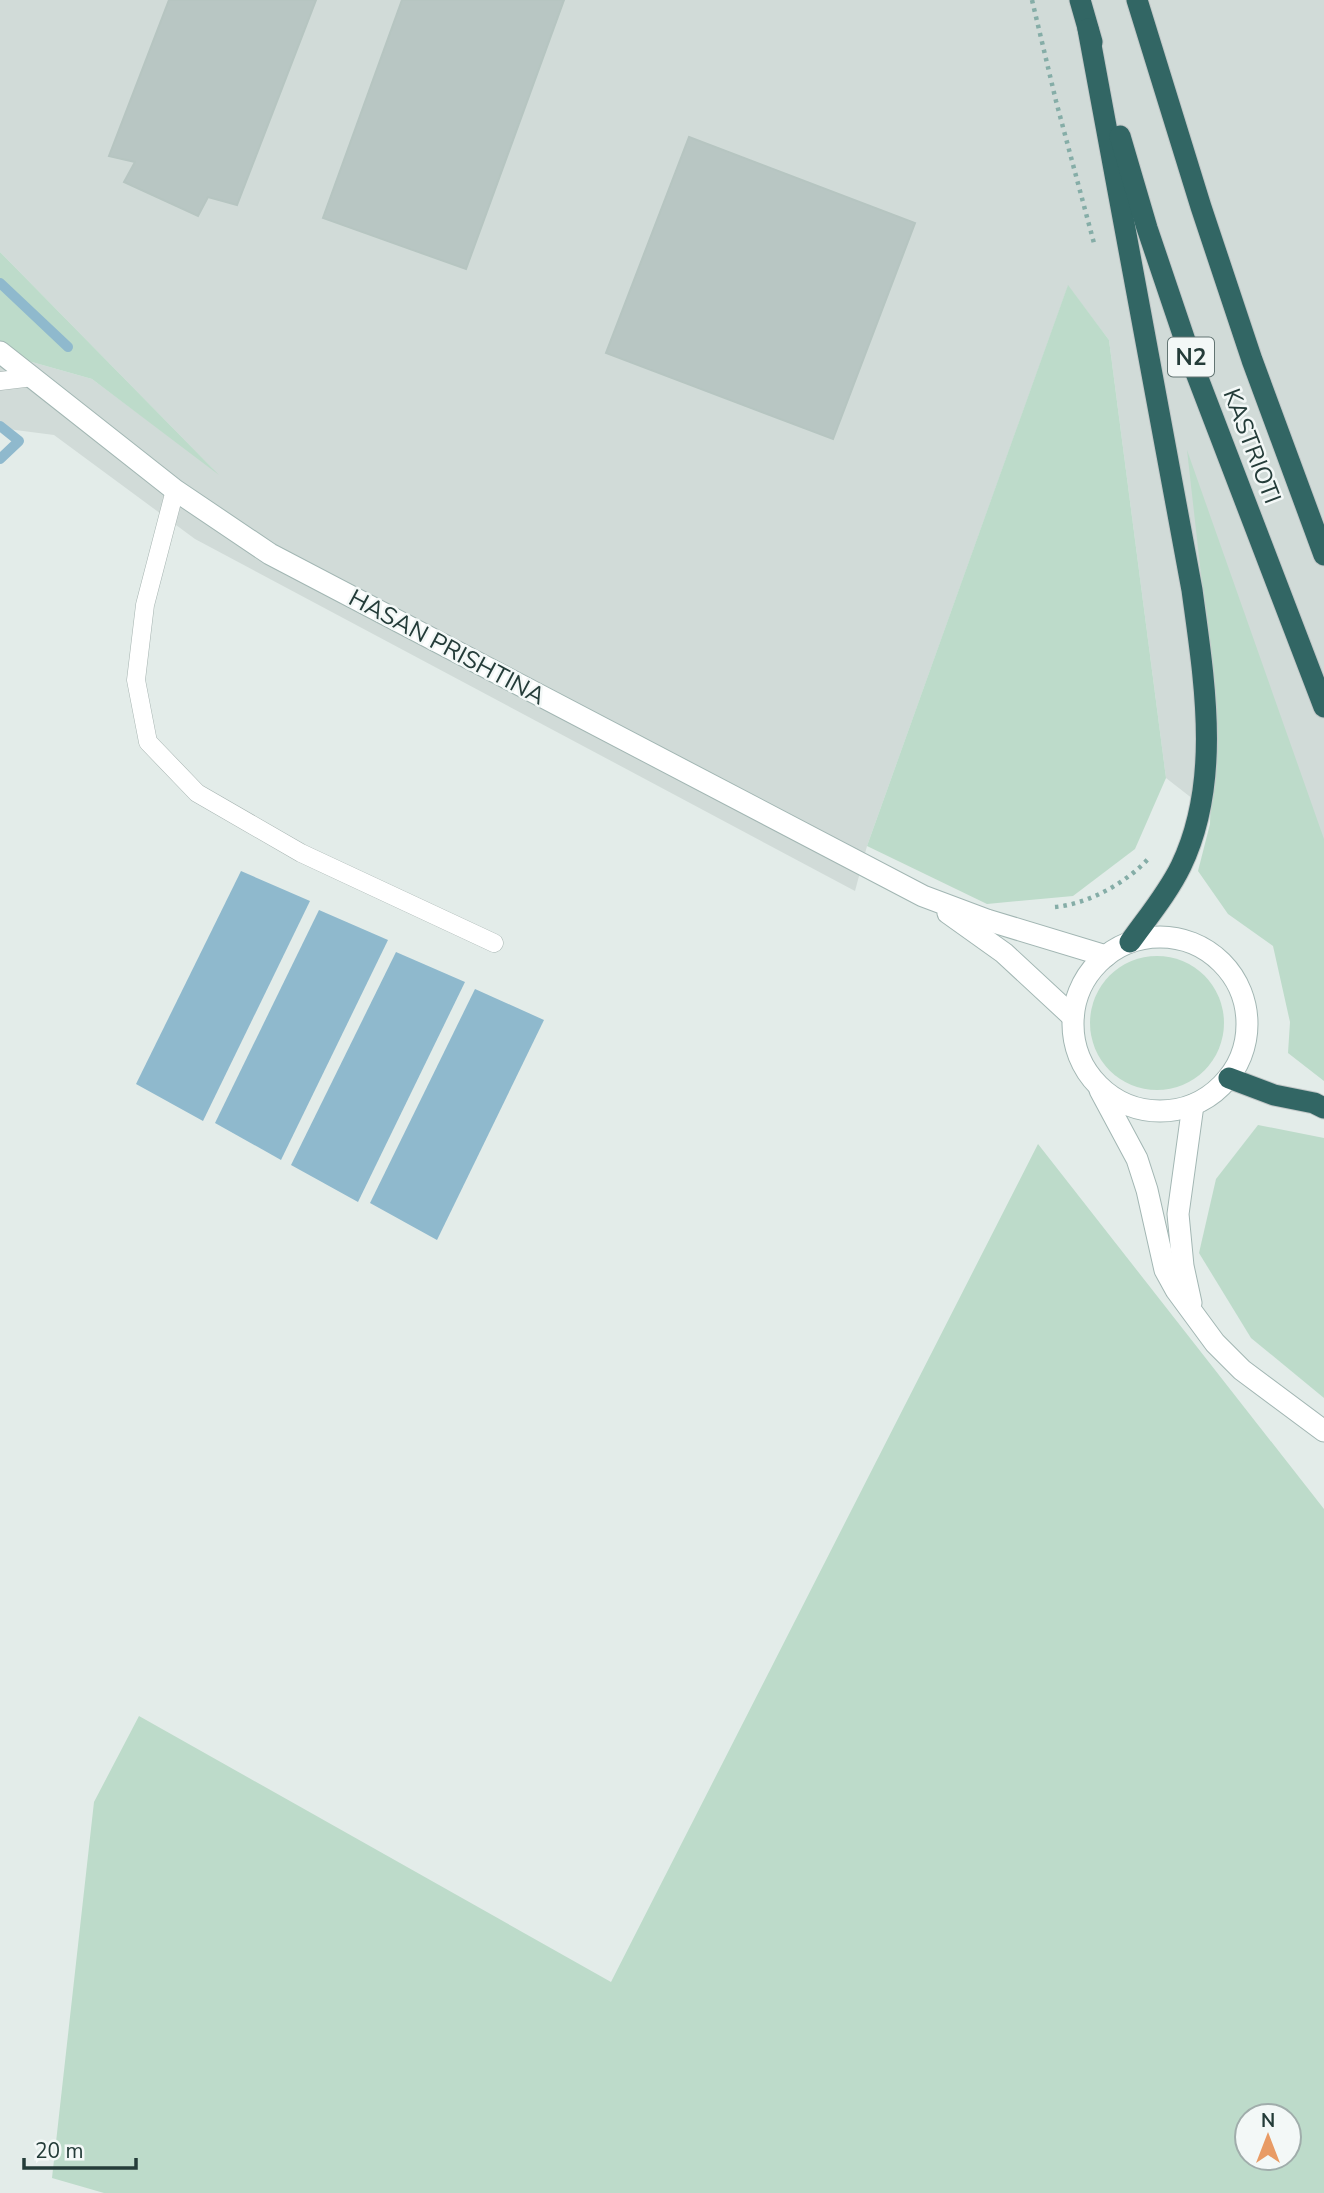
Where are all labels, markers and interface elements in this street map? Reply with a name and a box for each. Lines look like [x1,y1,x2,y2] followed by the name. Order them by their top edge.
[1168,338,1214,376] road number: N2
[1215,384,1289,508] street label: KASTRIOTI
[343,582,551,713] street label: HASAN PRISHTINA
[1233,2102,1303,2172] north arrow
[1261,2108,1275,2134] text: N
[24,2126,136,2170] scale bar
[35,2137,84,2165] text: 20 m

